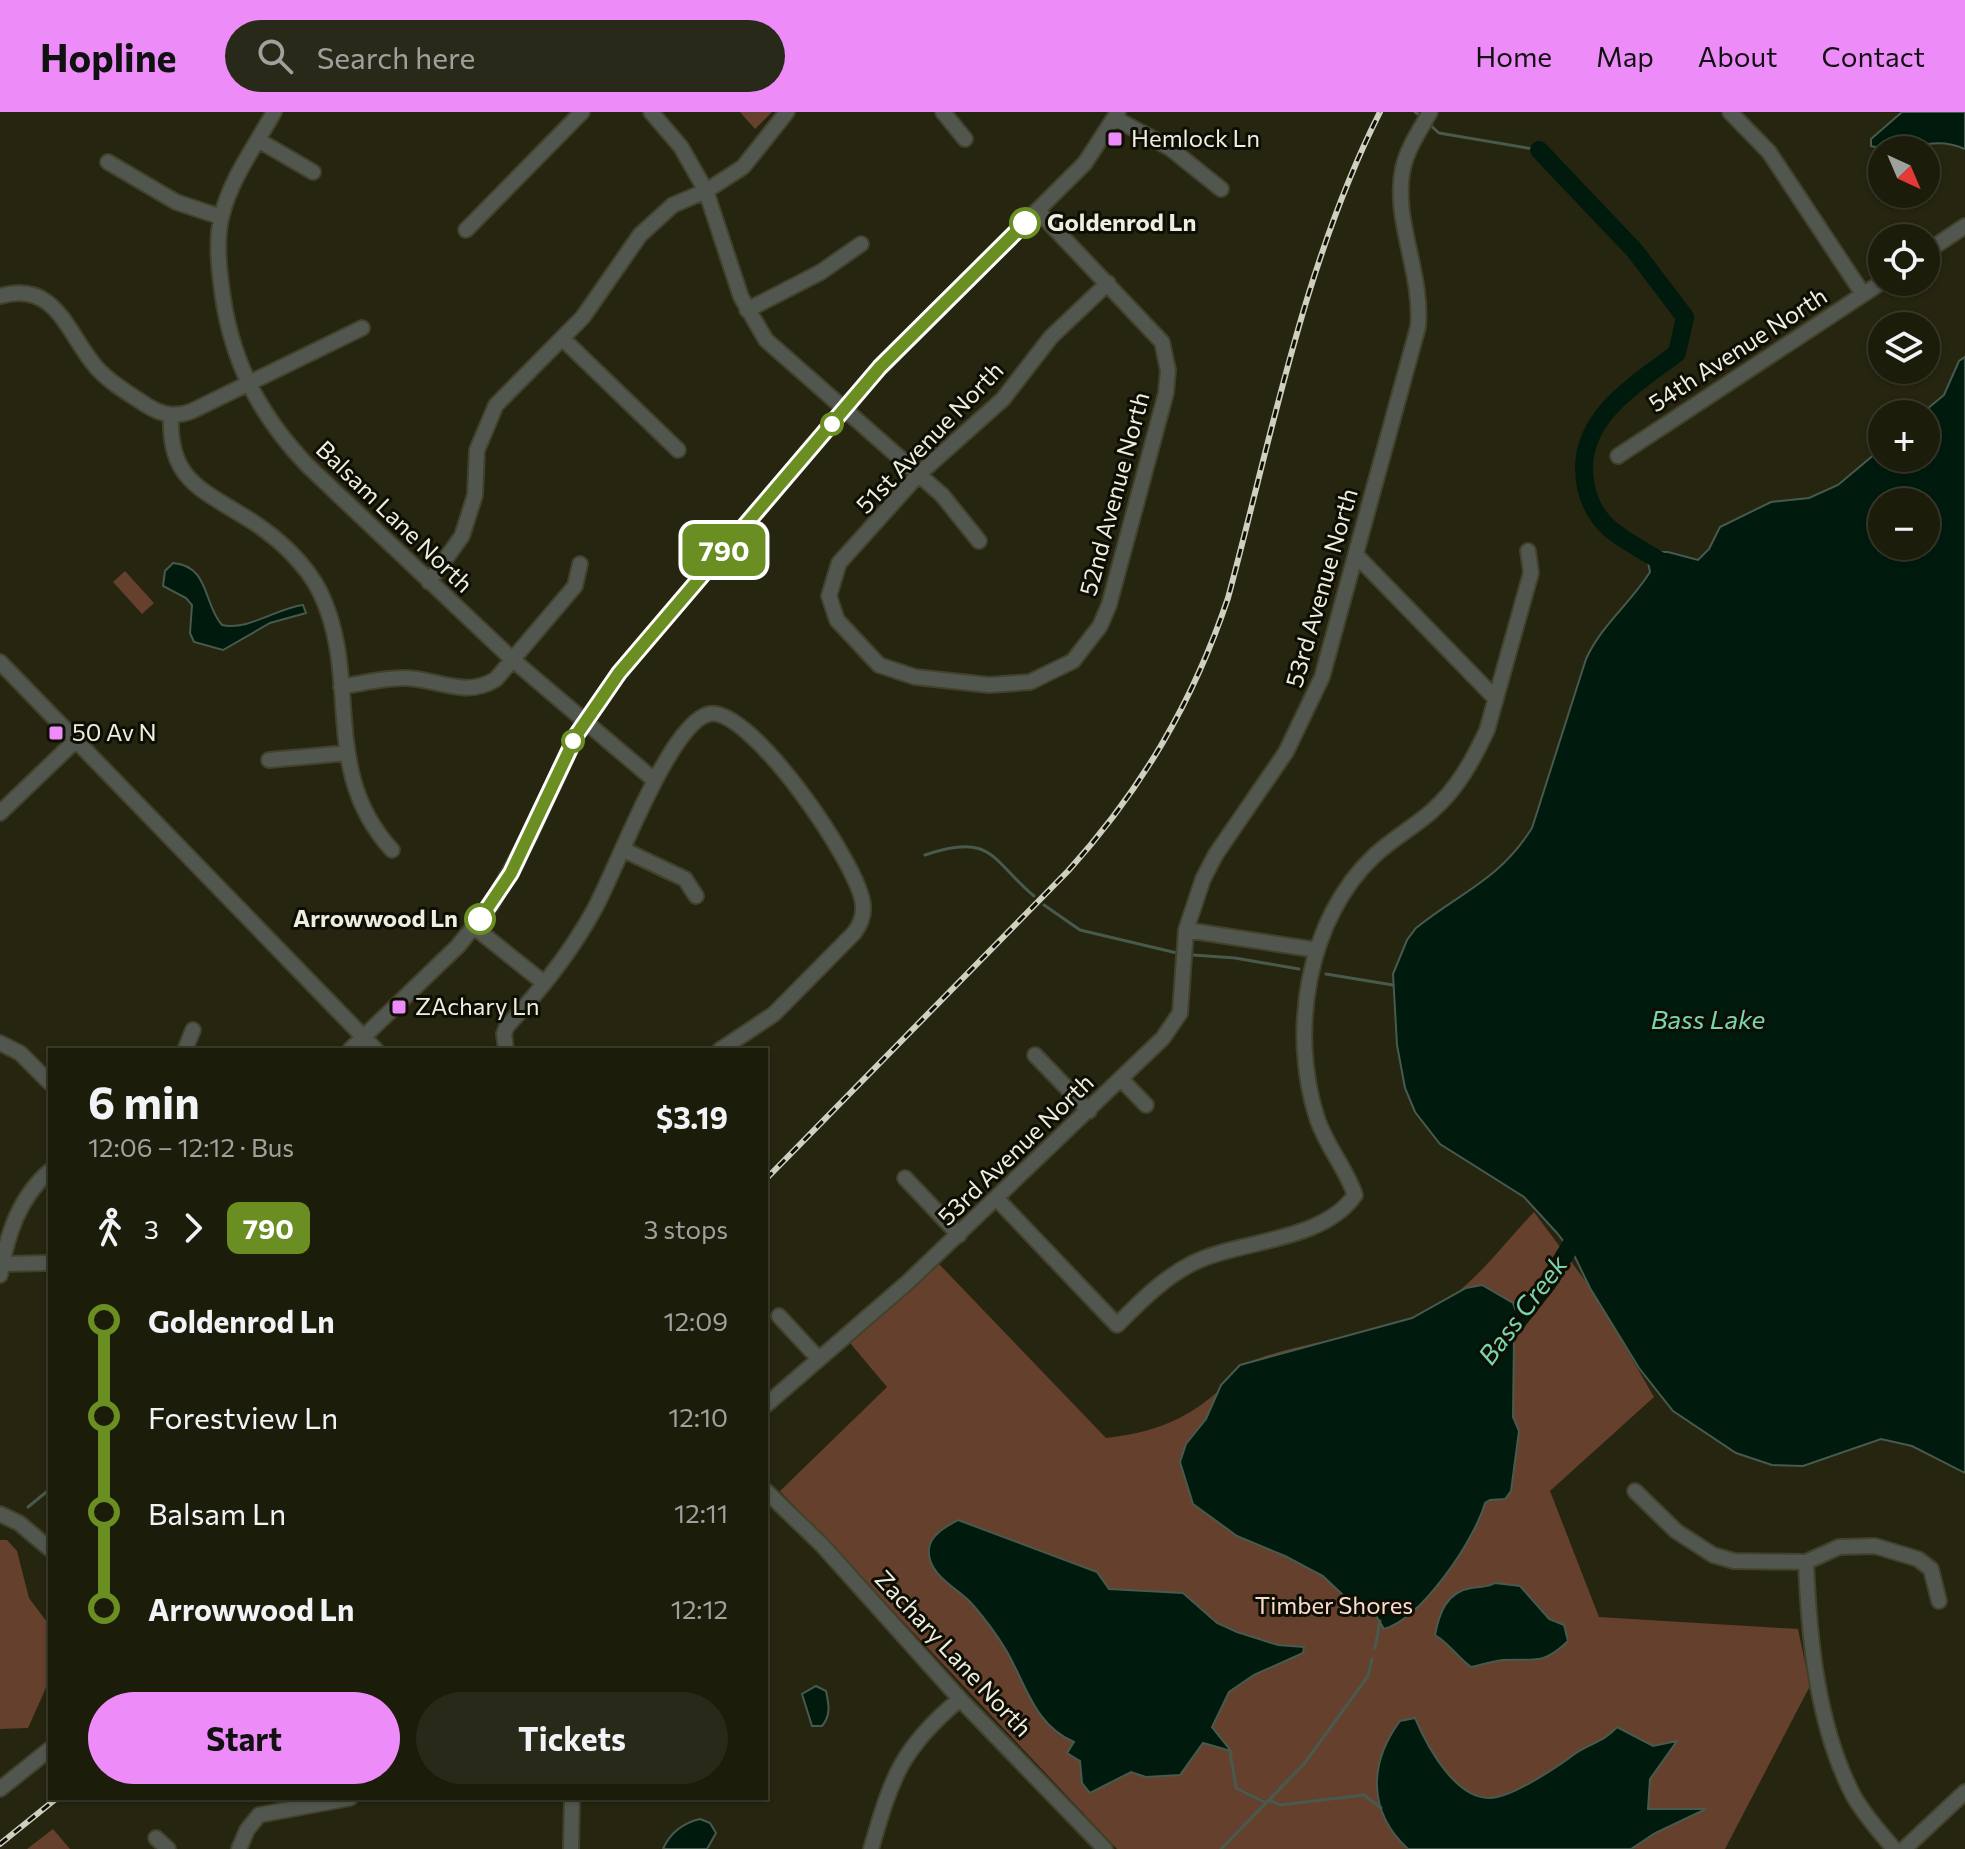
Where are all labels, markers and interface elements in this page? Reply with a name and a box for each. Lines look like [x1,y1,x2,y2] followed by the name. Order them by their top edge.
[225,20,785,92] search box
[40,33,177,80] text: Hopline
[253,34,297,78] icon: search
[317,38,475,75] text: Search here
[1475,39,1552,73] text: Home
[1596,39,1654,73] text: Map
[1698,39,1778,73] text: About
[1822,39,1925,73] text: Contact
[1131,123,1260,152] place label: Hemlock Ln
[1106,130,1124,148] marker: Hemlock Ln
[1868,136,1940,208] north arrow
[1868,136,1940,560] map controls
[1047,207,1196,236] place label: Goldenrod Ln
[1010,208,1040,238] marker: Goldenrod Ln
[1868,224,1940,296] button: locate
[1643,280,1832,417] street label: 54th Avenue North
[1868,312,1940,384] button: layers
[849,355,1009,519] street label: 51st Avenue North
[1072,389,1155,599] street label: 52nd Avenue North
[1868,400,1940,472] button: +
[821,413,843,435] unlabelled marker
[311,434,479,598] street label: Balsam Lane North
[1278,485,1363,690] street label: 53rd Avenue North
[1868,488,1940,560] button: −
[678,524,770,576] line badge: 790
[698,533,750,567] text: 790
[72,717,157,746] place label: 50 Av N
[47,724,65,742] marker: 50 Av N
[562,730,584,752] unlabelled marker
[293,903,458,932] place label: Arrowwood Ln
[465,904,495,934] marker: Arrowwood Ln
[415,991,539,1020] place label: ZAchary Ln
[390,998,408,1016] marker: ZAchary Ln
[1651,1003,1766,1034] water label: Bass Lake
[931,1067,1099,1231] street label: 53rd Avenue North
[88,1074,200,1128] text: 6 min
[656,1098,728,1135] text: $3.19
[88,1131,294,1162] text: 12:06 – 12:12 · Bus
[88,1206,132,1250] icon: walk
[171,1206,215,1250] icon: forward
[243,1211,294,1245] text: 790
[144,1213,159,1244] text: 3
[643,1213,728,1244] text: 3 stops
[1471,1248,1573,1370] water label: Bass Creek
[148,1302,335,1339] text: Goldenrod Ln
[664,1305,728,1336] text: 12:09
[148,1398,338,1435] text: Forestview Ln
[668,1401,728,1432] text: 12:10
[148,1494,286,1531] text: Balsam Ln
[674,1497,728,1528] text: 12:11
[870,1564,1038,1742] street label: Zachary Lane North
[148,1590,354,1627] text: Arrowwood Ln
[1255,1590,1413,1619] park label: Timber Shores
[671,1593,728,1624] text: 12:12
[88,1692,400,1784] button: Start
[416,1692,728,1784] button: Tickets

